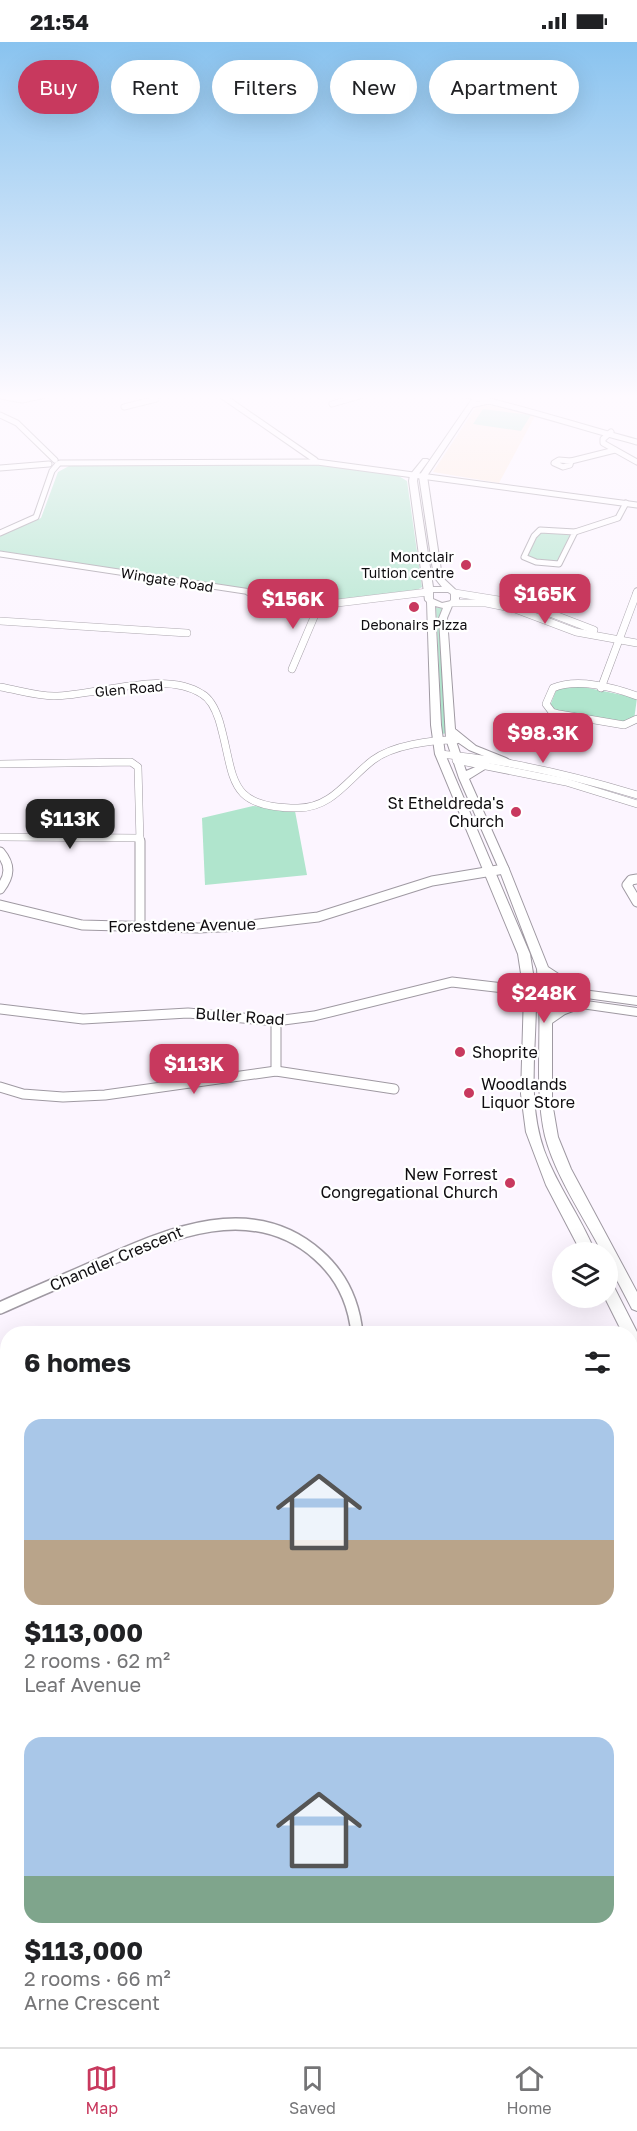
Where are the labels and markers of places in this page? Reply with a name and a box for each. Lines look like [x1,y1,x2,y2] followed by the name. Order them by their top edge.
[361,548,455,581] place label: Montclair Tuition centre
[459,558,473,572] marker: Montclair Tuition centre
[503,574,587,625] pin: $165K
[251,579,335,630] pin: $156K
[407,600,421,614] marker: Debonairs Pizza
[361,616,467,633] place label: Debonairs Pizza
[494,713,592,764] pin: $98.3K
[388,793,504,831] place label: St Etheldreda's Church
[28,799,112,850] pin: $113K
[509,805,523,819] marker: St Etheldreda's Church
[502,973,586,1024] pin: $248K
[472,1042,538,1062] place label: Shoprite
[152,1044,236,1095] pin: $113K
[453,1045,467,1059] marker: Shoprite
[481,1074,575,1112] place label: Woodlands Liquor Store
[462,1086,476,1100] marker: Woodlands Liquor Store
[320,1164,498,1202] place label: New Forrest Congregational Church
[503,1176,517,1190] marker: New Forrest Congregational Church

